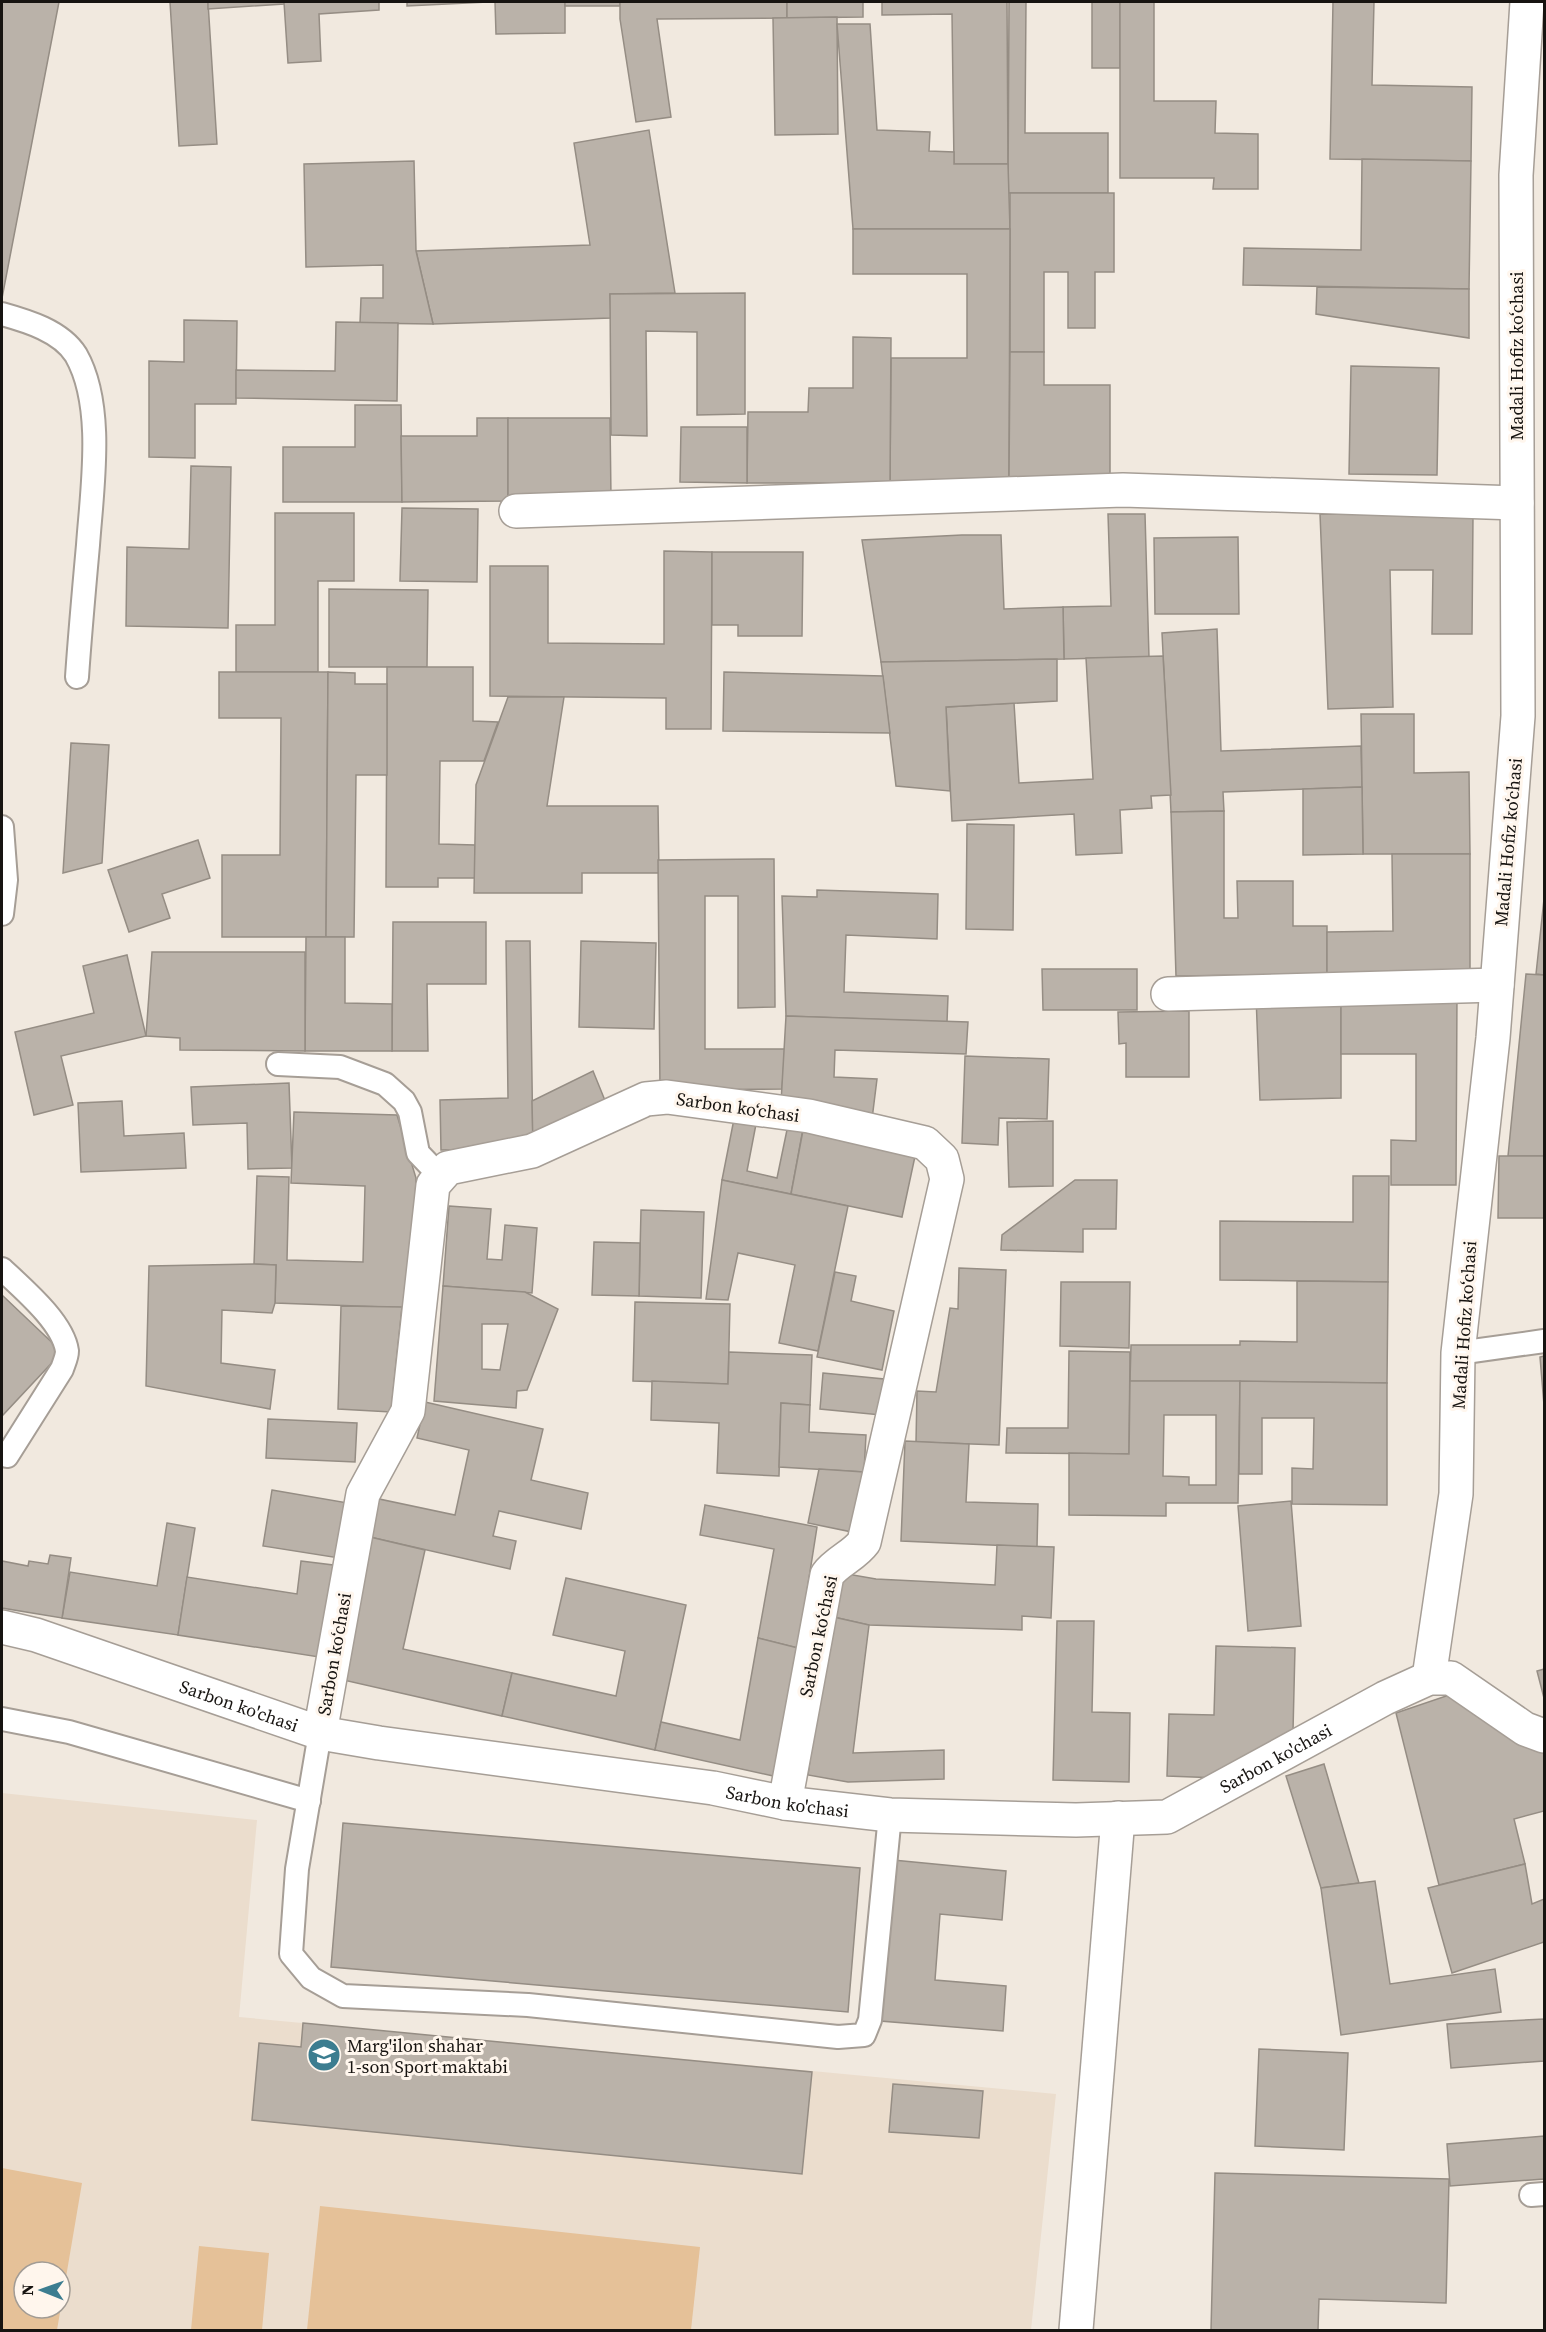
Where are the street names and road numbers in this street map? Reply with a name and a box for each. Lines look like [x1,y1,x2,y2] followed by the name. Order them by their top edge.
[1504,271,1529,441] street label: Madali Hofiz koʻchasi
[1488,757,1528,927] street label: Madali Hofiz koʻchasi
[675,1086,801,1128] street label: Sarbon koʻchasi
[1446,1240,1482,1410] street label: Madali Hofiz koʻchasi
[793,1573,843,1699] street label: Sarbon koʻchasi
[311,1591,357,1717] street label: Sarbon koʻchasi
[177,1673,302,1737] street label: Sarbon ko'chasi
[1215,1717,1336,1799] street label: Sarbon ko'chasi
[724,1779,850,1823] street label: Sarbon ko'chasi

